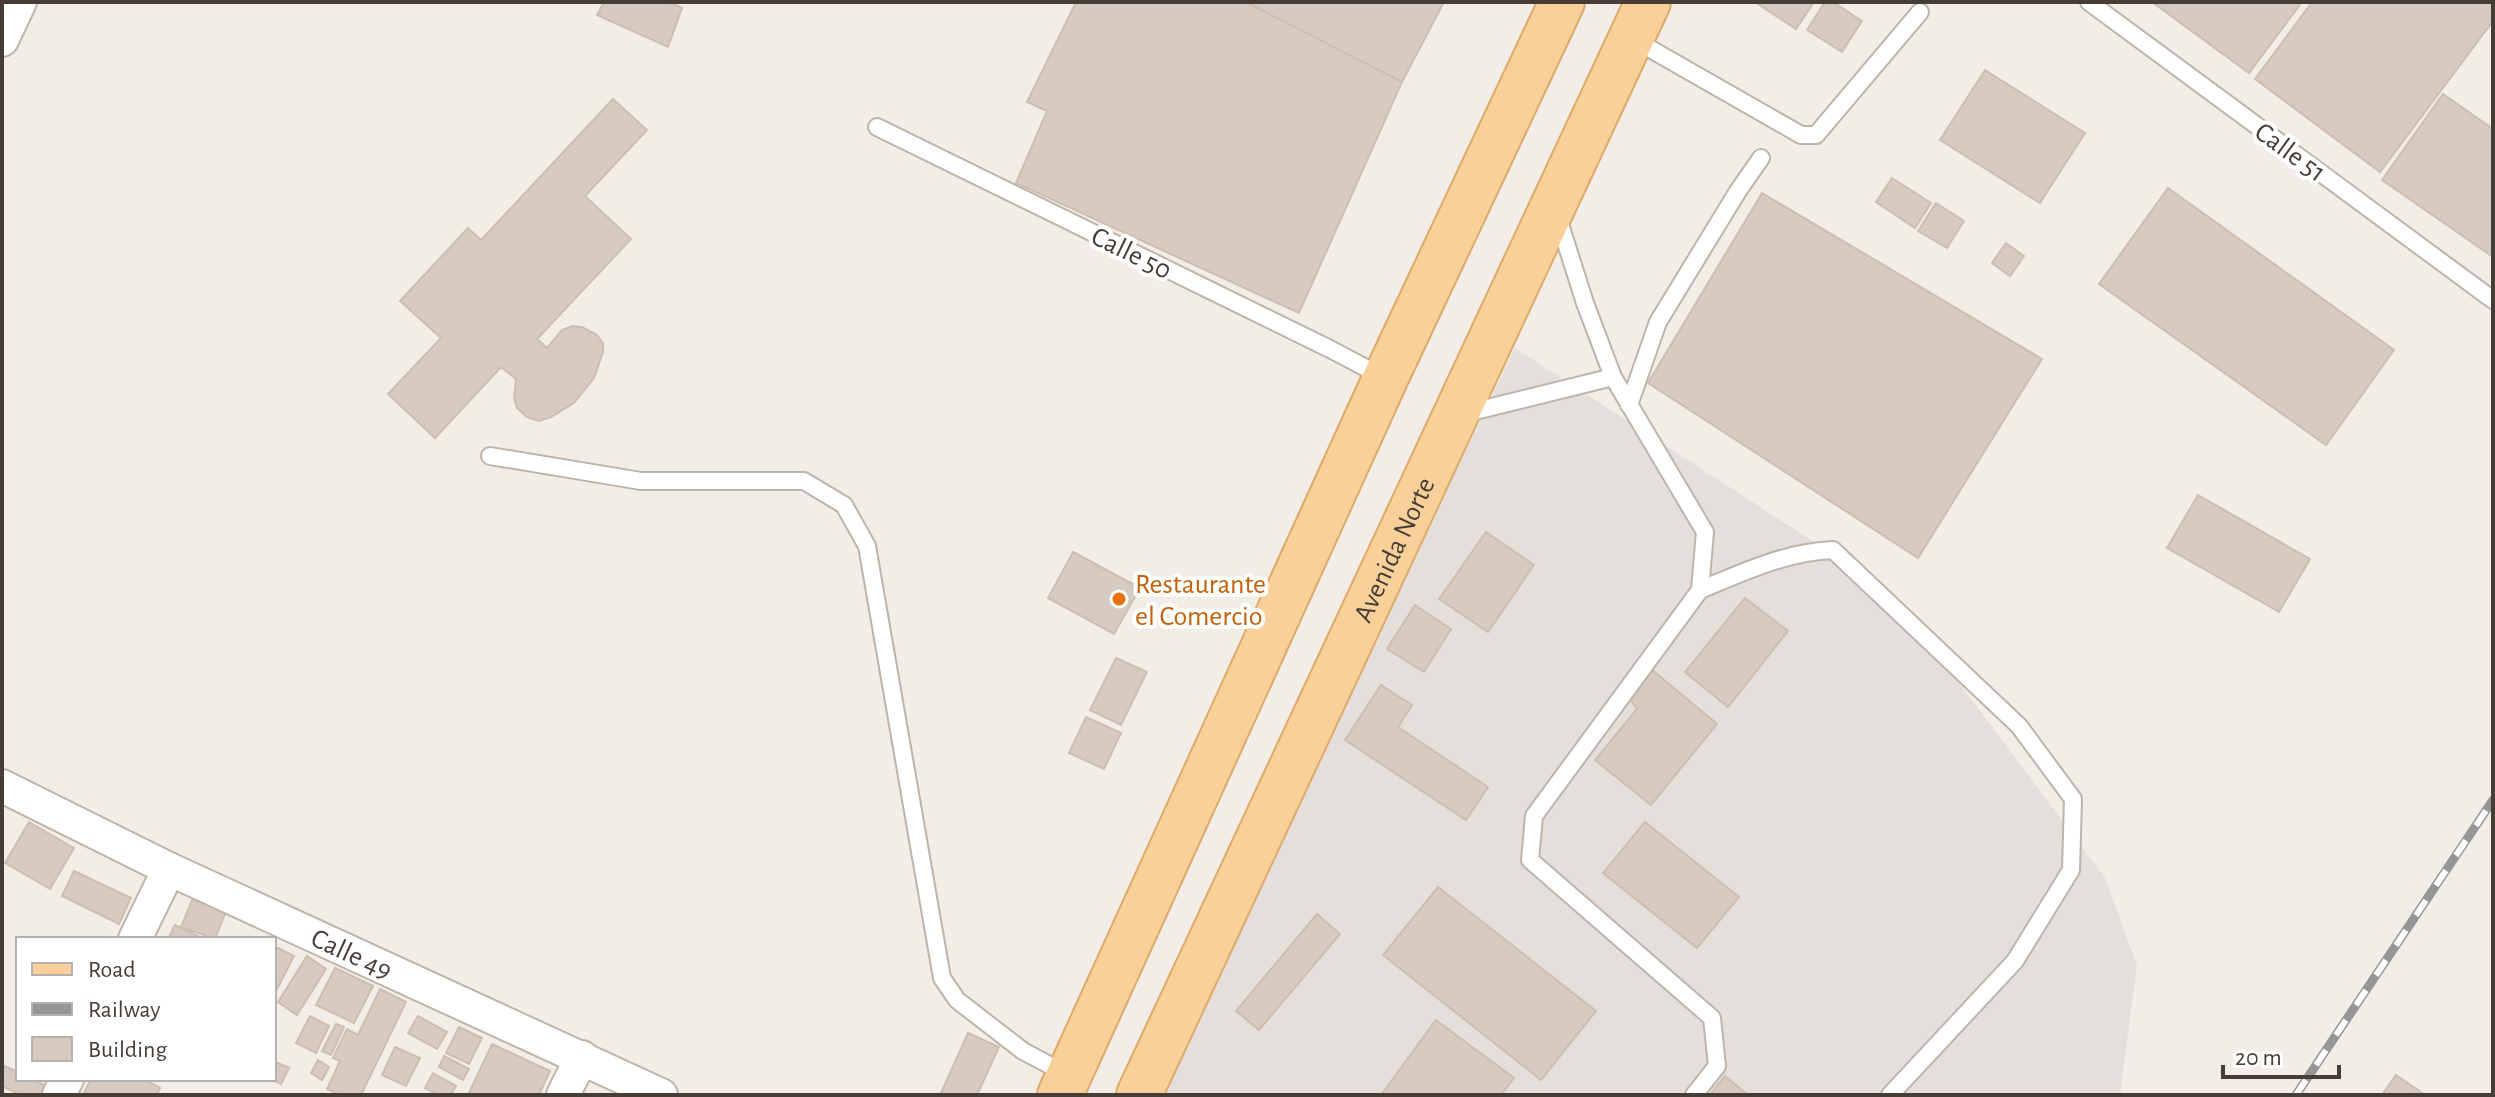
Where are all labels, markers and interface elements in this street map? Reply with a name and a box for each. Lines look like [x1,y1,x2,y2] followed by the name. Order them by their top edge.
[2249,118,2330,188] street label: Calle 51
[1087,223,1176,285] street label: Calle 50
[1349,474,1441,627] street label: Avenida Norte
[1135,571,1266,631] place label: Restaurante el Comercio
[1110,590,1128,608] marker: Restaurante el Comercio
[307,924,396,986] street label: Calle 49
[16,937,276,1081] legend
[88,958,136,982] text: Road
[88,998,160,1022] text: Railway
[2223,1029,2339,1079] scale bar
[88,1038,167,1062] text: Building
[2235,1046,2282,1070] text: 20 m

